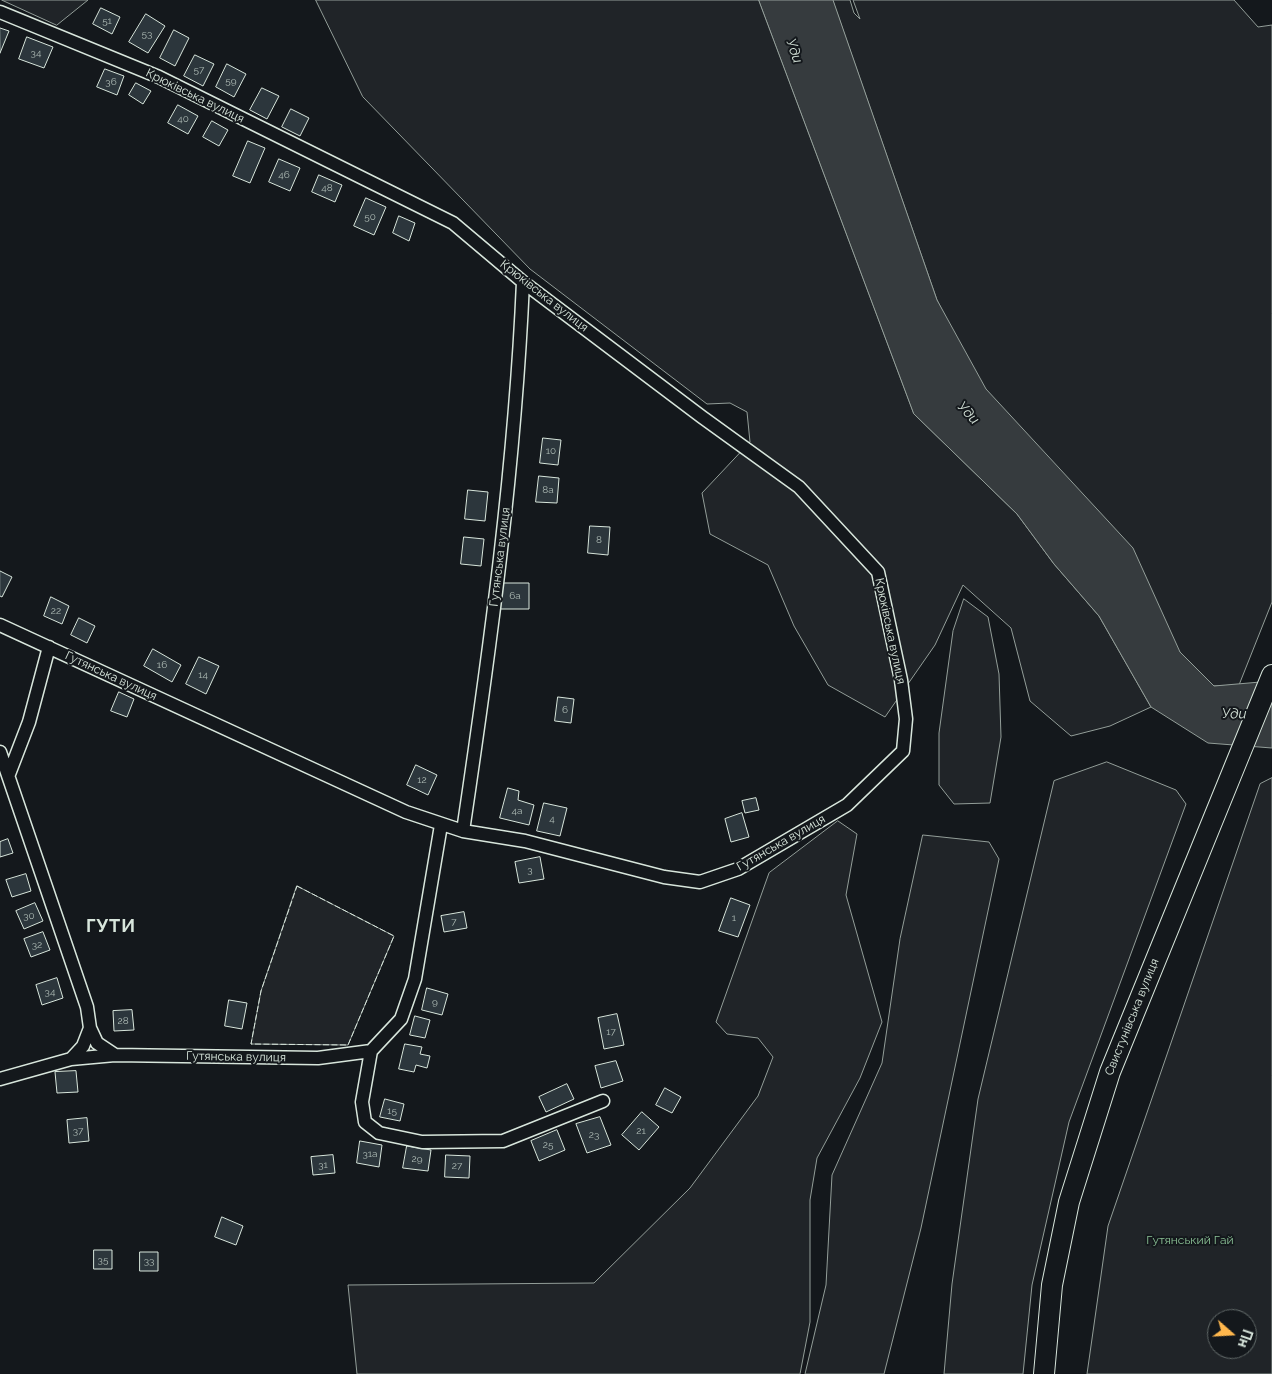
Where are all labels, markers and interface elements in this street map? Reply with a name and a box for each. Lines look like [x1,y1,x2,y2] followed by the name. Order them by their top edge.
[102,15,112,27] house number: 51
[142,28,152,40] house number: 53
[782,37,806,65] water label: Уди
[31,47,41,59] house number: 34
[194,64,204,76] house number: 57
[143,66,247,126] street label: Крюківська вулиця
[225,75,237,87] house number: 59
[105,76,117,88] house number: 36
[177,113,189,125] house number: 40
[278,169,290,181] house number: 46
[321,182,333,194] house number: 48
[364,211,376,223] house number: 50
[497,257,591,335] street label: Крюківська вулиця
[953,398,983,428] water label: Уди
[546,445,556,457] house number: 10
[542,484,554,496] house number: 8а
[487,507,513,607] street label: Гутянська вулиця
[596,534,602,546] house number: 8
[872,577,908,685] street label: Крюківська вулиця
[509,590,521,602] house number: 6а
[51,605,61,617] house number: 22
[63,648,159,704] street label: Гутянська вулиця
[157,659,167,671] house number: 16
[198,669,208,681] house number: 14
[562,704,568,716] house number: 6
[1221,705,1247,723] water label: Уди
[417,774,427,786] house number: 12
[512,805,522,817] house number: 4а
[734,812,828,874] street label: Гутянська вулиця
[549,813,555,825] house number: 4
[527,864,533,876] house number: 3
[23,910,35,922] house number: 30
[732,912,736,924] house number: 1
[85,916,137,938] district label: ГУТИ
[451,916,457,928] house number: 7
[32,939,42,951] house number: 32
[1102,956,1162,1078] street label: Свистунівська вулиця
[45,986,55,998] house number: 34
[432,996,438,1008] house number: 9
[117,1015,129,1027] house number: 28
[606,1026,616,1038] house number: 17
[186,1049,286,1065] street label: Гутянська вулиця
[387,1105,397,1117] house number: 15
[73,1125,83,1137] house number: 37
[636,1125,646,1137] house number: 21
[589,1129,599,1141] house number: 23
[543,1139,553,1151] house number: 25
[362,1148,378,1160] house number: 31а
[411,1153,423,1165] house number: 29
[318,1159,328,1171] house number: 31
[452,1160,462,1172] house number: 27
[1146,1233,1234,1247] park label: Гутянський Гай
[98,1254,108,1266] house number: 35
[144,1255,154,1267] house number: 33
[1207,1309,1257,1359] north arrow
[1235,1327,1256,1350] text: Пн

